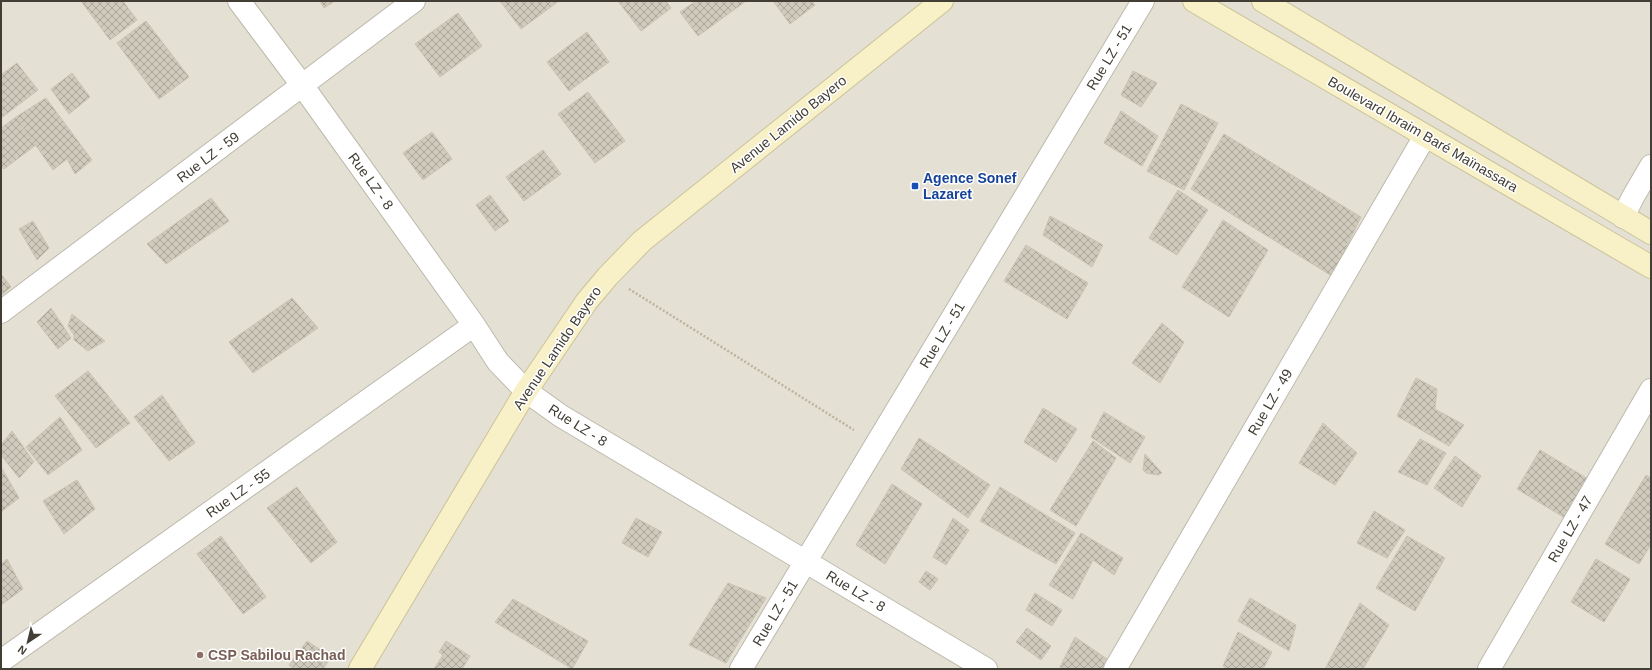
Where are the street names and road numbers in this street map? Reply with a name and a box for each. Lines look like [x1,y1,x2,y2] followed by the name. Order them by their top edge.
[1083,21,1135,93] street label: Rue LZ - 51
[727,72,850,176] street label: Avenue Lamido Bayero
[1325,73,1521,195] street label: Boulevard Ibraim Baré Maïnassara
[174,128,242,186] street label: Rue LZ - 59
[345,150,397,213] street label: Rue LZ - 8
[510,283,604,413] street label: Avenue Lamido Bayero
[916,299,968,371] street label: Rue LZ - 51
[1245,366,1296,438] street label: Rue LZ - 49
[546,401,610,449] street label: Rue LZ - 8
[203,465,273,521] street label: Rue LZ - 55
[1545,493,1596,565] street label: Rue LZ - 47
[824,567,889,615] street label: Rue LZ - 8
[749,577,801,649] street label: Rue LZ - 51

